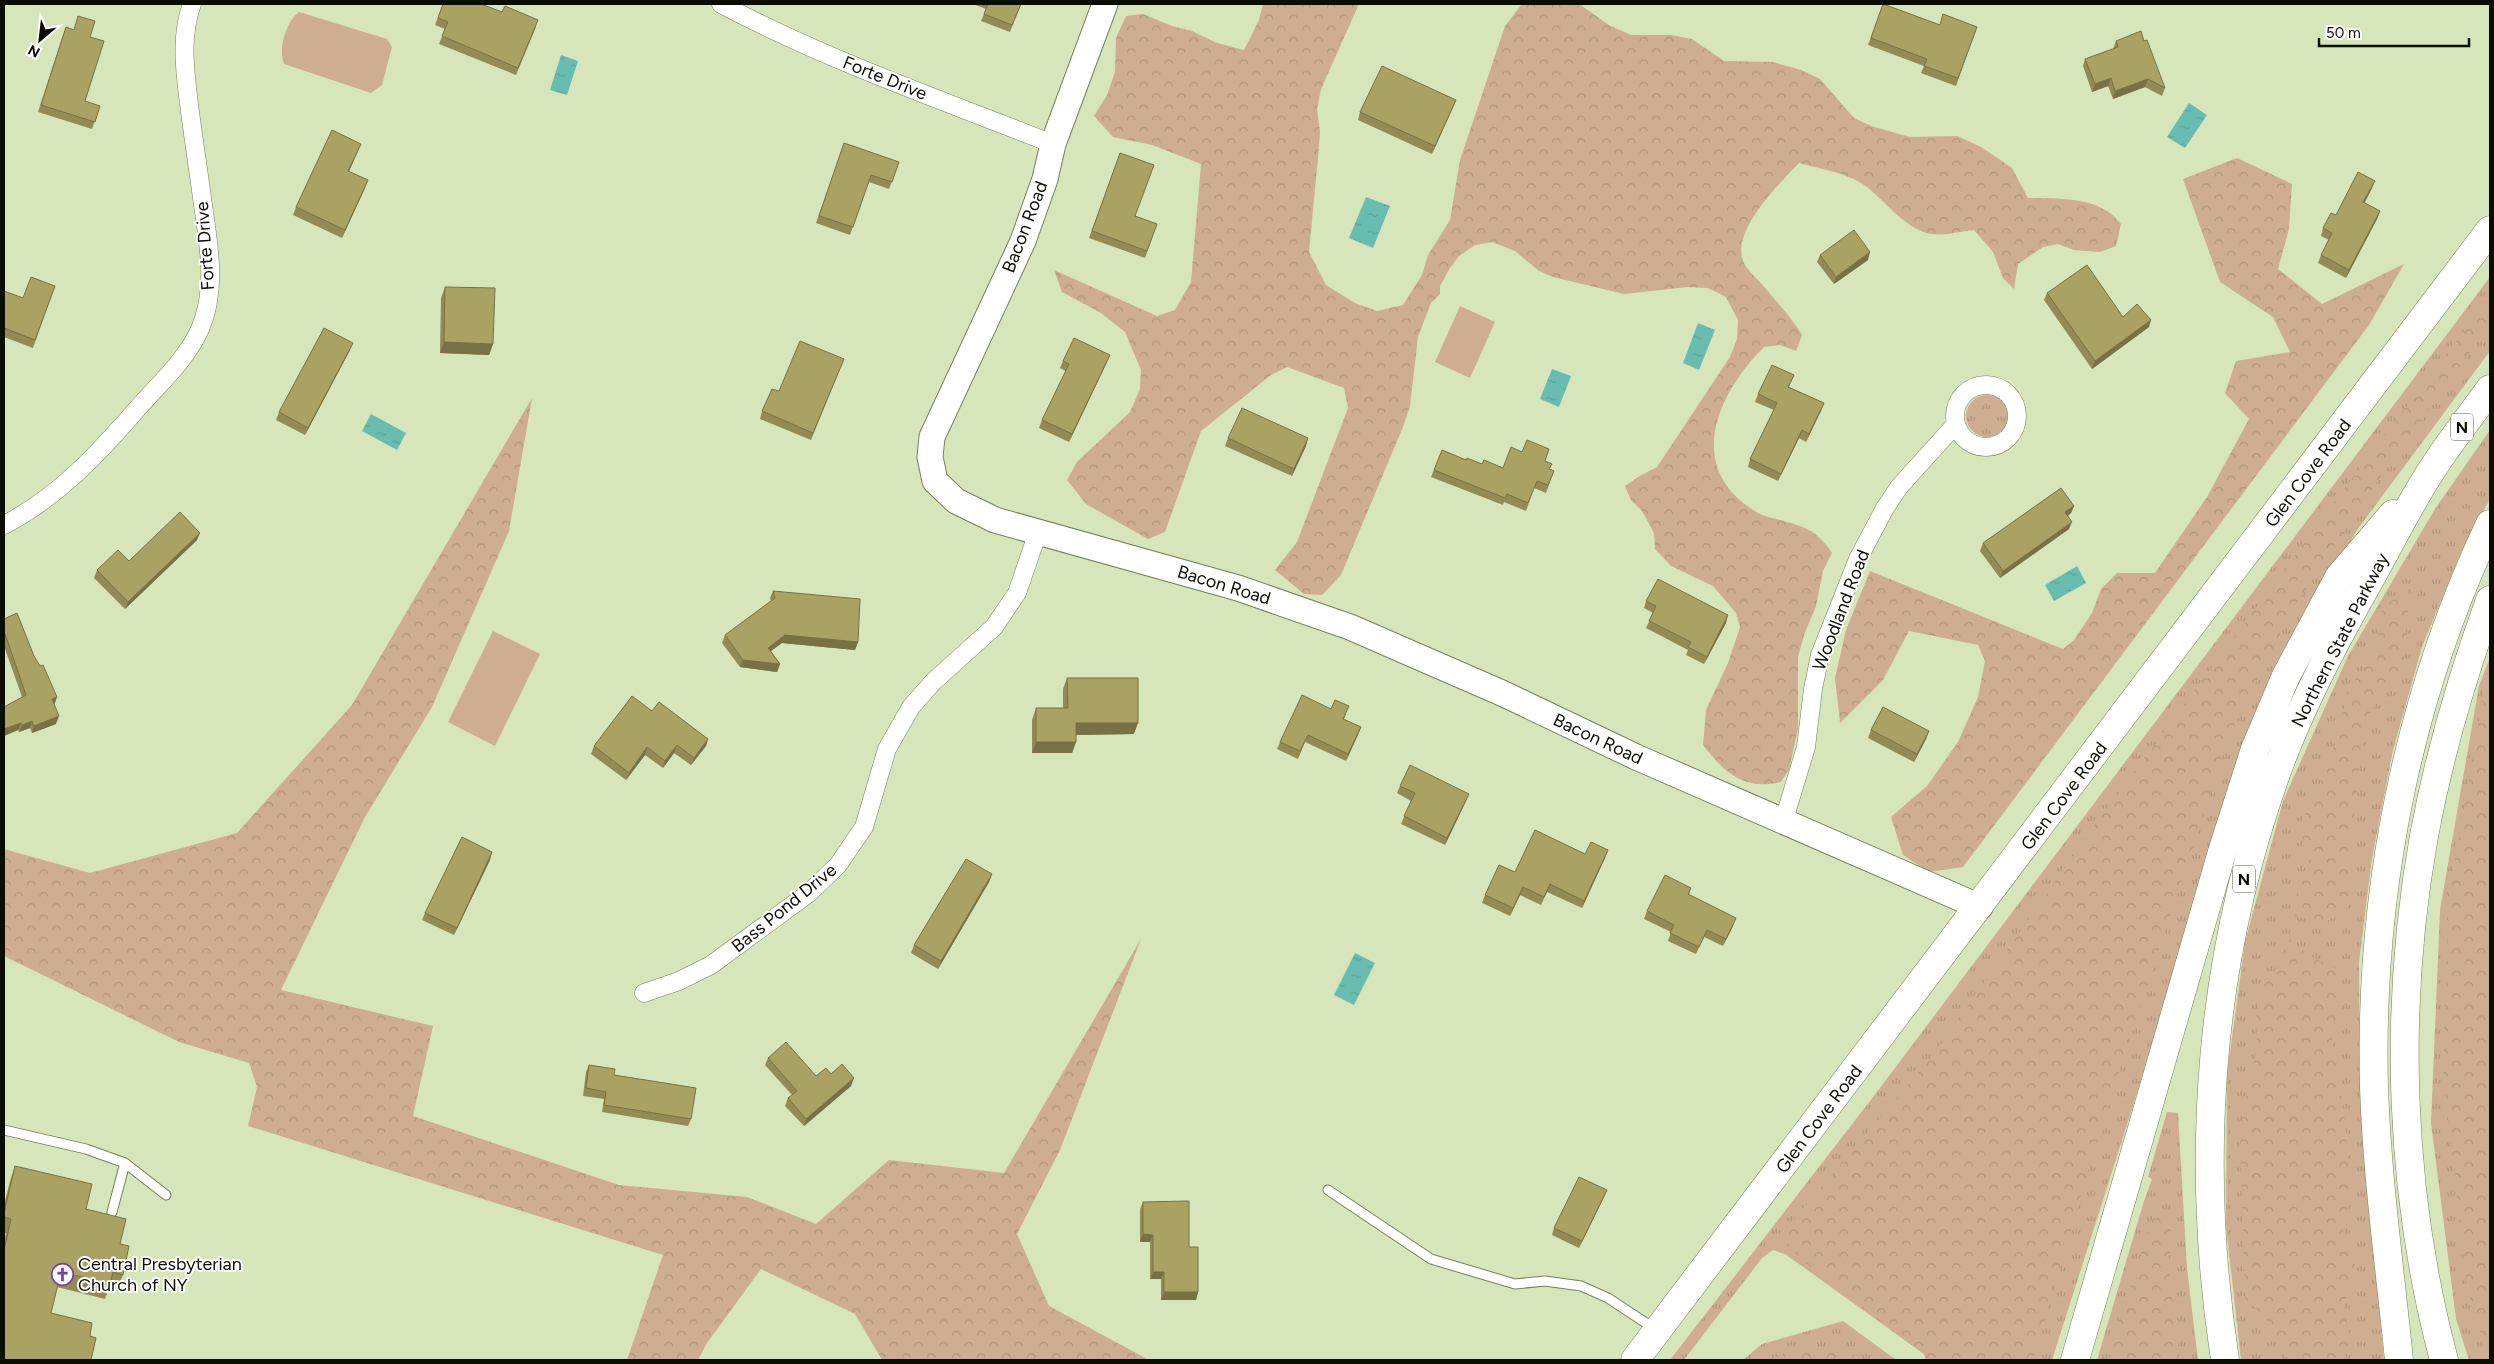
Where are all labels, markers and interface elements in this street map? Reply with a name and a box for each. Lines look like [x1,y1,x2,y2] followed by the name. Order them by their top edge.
[15,15,65,65] north arrow
[2319,15,2469,47] scale bar
[2326,24,2361,42] text: 50 m
[25,41,43,61] text: N
[840,51,930,105] street label: Forte Drive
[997,178,1053,276] street label: Bacon Road
[191,201,219,291] street label: Forte Drive
[2260,414,2356,532] street label: Glen Cove Road
[2451,414,2473,441] road number: N
[1808,546,1874,674] street label: Woodland Road
[2287,549,2394,731] street label: Northern State Parkway
[1175,560,1273,610] street label: Bacon Road
[1550,709,1646,769] street label: Bacon Road
[2016,737,2112,855] street label: Glen Cove Road
[727,859,841,957] street label: Bass Pond Drive
[2233,866,2255,892] road number: N
[1771,1060,1867,1178] street label: Glen Cove Road
[78,1253,242,1296] place label: Central Presbyterian Church of NY
[50,1262,74,1286] church icon: Central Presbyterian Church of NY

